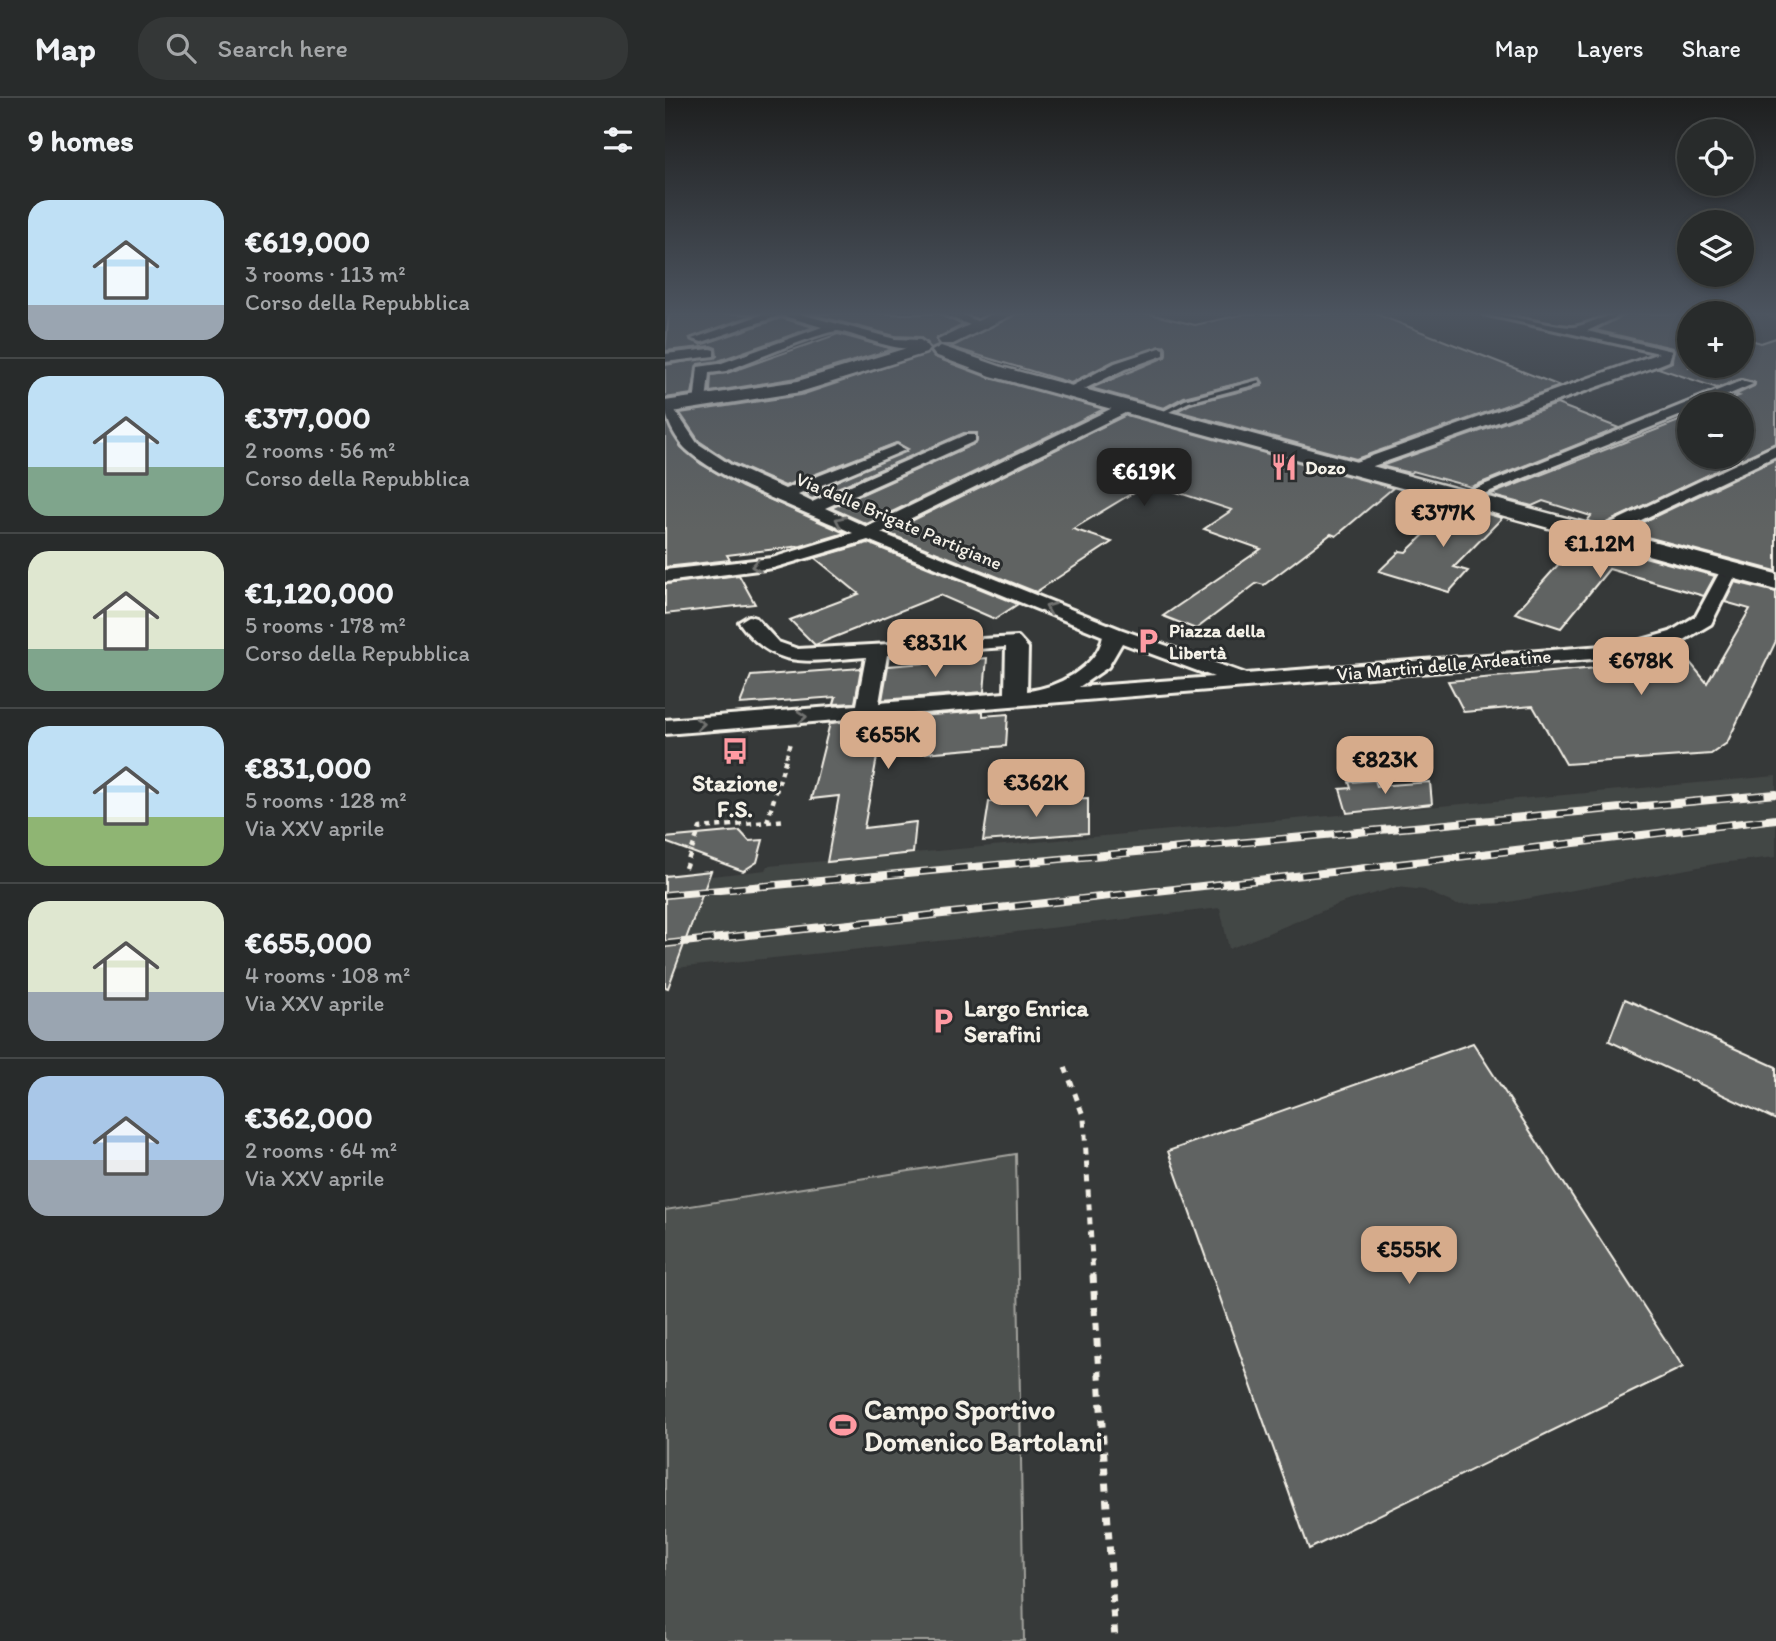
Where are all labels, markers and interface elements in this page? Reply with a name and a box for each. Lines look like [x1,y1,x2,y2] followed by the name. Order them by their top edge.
[138,17,628,80] search box
[35,29,96,68] text: Map
[162,29,200,67] icon: search
[218,32,348,64] text: Search here
[1495,34,1539,63] text: Map
[1577,34,1644,63] text: Layers
[1682,34,1741,63] text: Share
[1677,119,1754,469] map controls
[1677,119,1754,196] button: locate
[599,121,637,159] icon: filters
[28,122,134,159] text: 9 homes
[1677,210,1754,287] button: layers
[245,223,370,260] text: €619,000
[84,228,168,312] icon: home
[245,260,406,288] text: 3 rooms · 113 m²
[245,288,470,316] text: Corso della Repubblica
[1677,301,1754,378] button: +
[1677,392,1754,469] button: −
[245,399,371,436] text: €377,000
[84,404,168,488] icon: home
[245,436,396,464] text: 2 rooms · 56 m²
[1095,448,1193,508] pin: €619K
[1269,452,1299,482] restaurant icon: Dozo
[1305,456,1346,479] place label: Dozo
[1113,457,1175,485] text: €619K
[245,464,470,492] text: Corso della Repubblica
[793,467,1005,575] street label: Via delle Brigate Partigiane
[1394,490,1492,549] pin: €377K
[1411,498,1475,526] text: €377K
[835,515,847,529] one-way arrow
[1543,520,1657,580] pin: €1.12M
[1565,529,1635,557] text: €1.12M
[750,558,762,573] one-way arrow
[245,574,394,611] text: €1,120,000
[84,579,168,663] icon: home
[1045,602,1057,616] one-way arrow
[245,611,406,639] text: 5 rooms · 178 m²
[1169,619,1266,664] place label: Piazza della Libertà
[886,620,984,679] pin: €831K
[1133,626,1163,656] parking icon: Piazza della Libertà
[903,628,967,656] text: €831K
[1592,638,1690,697] pin: €678K
[245,639,470,667] text: Corso della Repubblica
[1336,644,1552,686] street label: Via Martiri delle Ardeatine
[1609,646,1673,674] text: €678K
[797,709,808,724] one-way arrow
[839,712,937,771] pin: €655K
[695,717,706,732] one-way arrow
[856,720,920,748] text: €655K
[720,736,750,766] bus stop icon: Stazione F.S.
[1336,736,1434,796] pin: €823K
[1352,745,1418,773] text: €823K
[245,749,371,786] text: €831,000
[84,754,168,838] icon: home
[987,760,1085,819] pin: €362K
[1004,768,1068,796] text: €362K
[692,769,778,823] place label: Stazione F.S.
[245,786,407,814] text: 5 rooms · 128 m²
[245,814,384,842] text: Via XXV aprile
[245,924,372,961] text: €655,000
[84,929,168,1013] icon: home
[245,961,410,989] text: 4 rooms · 108 m²
[245,989,384,1017] text: Via XXV aprile
[964,994,1089,1048] place label: Largo Enrica Serafini
[928,1006,958,1036] parking icon: Largo Enrica Serafini
[245,1099,373,1136] text: €362,000
[84,1104,168,1188] icon: home
[245,1136,397,1164] text: 2 rooms · 64 m²
[245,1164,384,1192] text: Via XXV aprile
[1360,1226,1458,1286] pin: €555K
[1377,1235,1441,1263] text: €555K
[864,1392,1103,1458] place label: Campo Sportivo Domenico Bartolani
[828,1410,858,1440] sports icon: Campo Sportivo Domenico Bartolani

